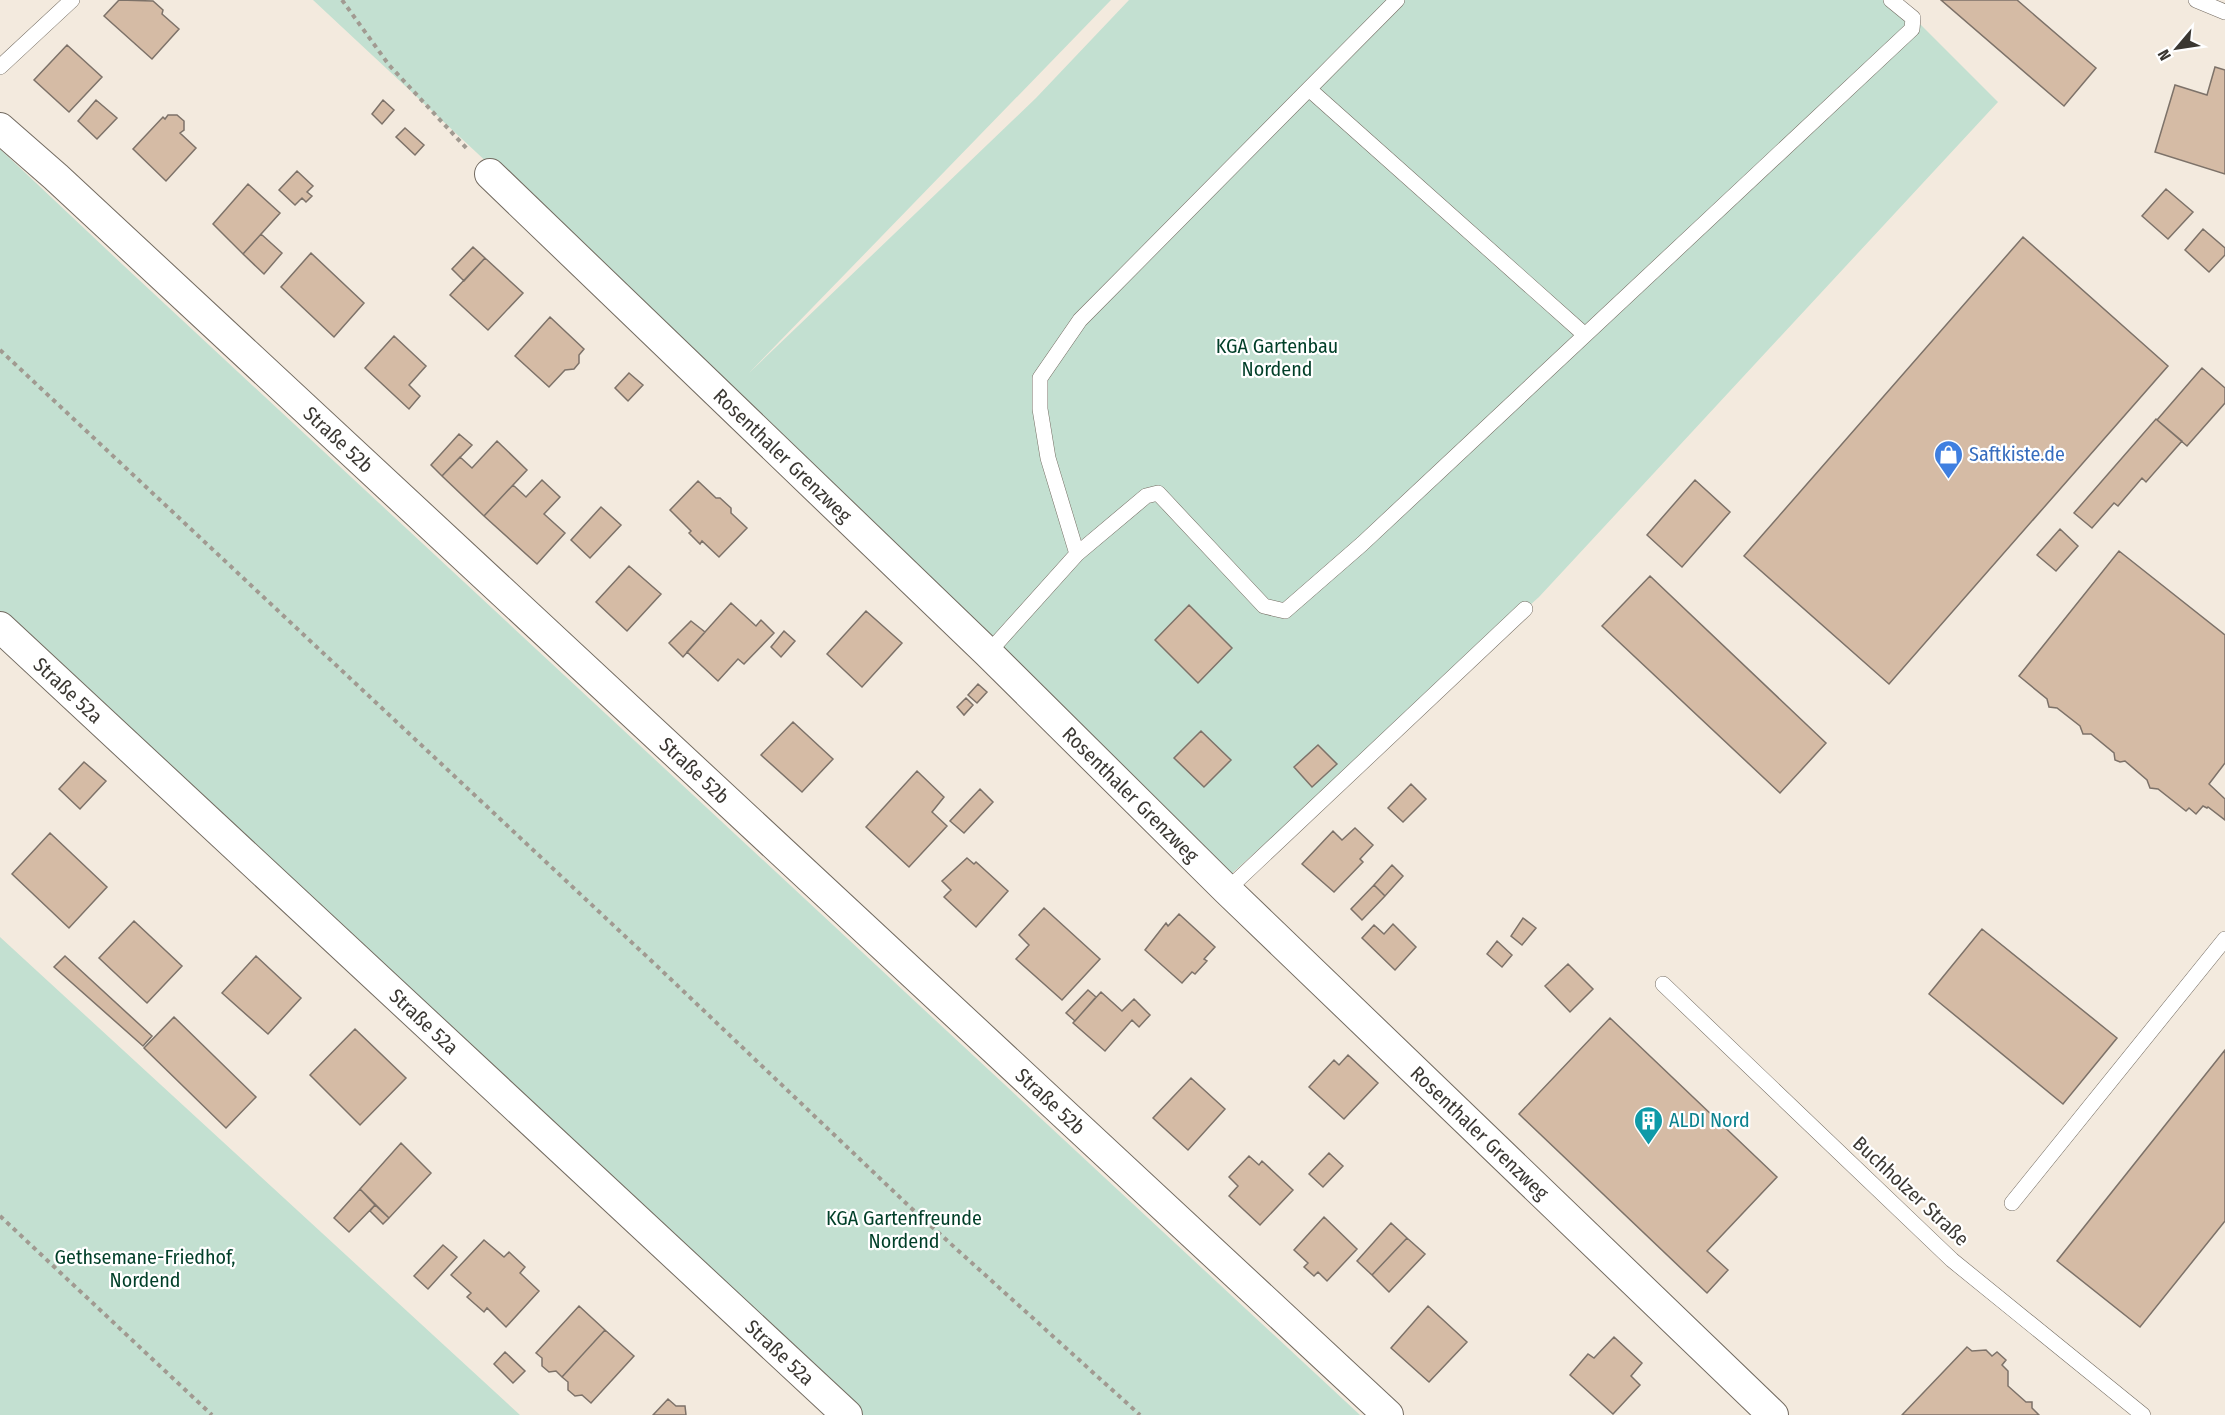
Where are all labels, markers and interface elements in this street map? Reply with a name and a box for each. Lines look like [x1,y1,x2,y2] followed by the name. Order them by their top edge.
[2147,18,2207,78] north arrow
[2154,46,2175,64] text: N
[1216,334,1338,381] park label: KGA Gartenbau Nordend
[709,384,857,528] street label: Rosenthaler Grenzweg
[299,401,378,478] street label: Straße 52b
[1932,438,1964,480] shop icon: Saftkiste.de
[1969,442,2065,466] place label: Saftkiste.de
[29,652,108,728] street label: Straße 52a
[1058,722,1204,868] street label: Rosenthaler Grenzweg
[655,732,734,809] street label: Straße 52b
[384,984,463,1059] street label: Straße 52a
[1406,1061,1554,1205] street label: Rosenthaler Grenzweg
[1011,1063,1090,1139] street label: Straße 52b
[1632,1104,1664,1146] building icon: ALDI Nord
[1669,1108,1750,1132] place label: ALDI Nord
[1848,1131,1974,1251] street label: Buchholzer Straße
[826,1206,982,1253] park label: KGA Gartenfreunde Nordend
[55,1245,235,1292] park label: Gethsemane-Friedhof, Nordend
[740,1315,819,1390] street label: Straße 52a

